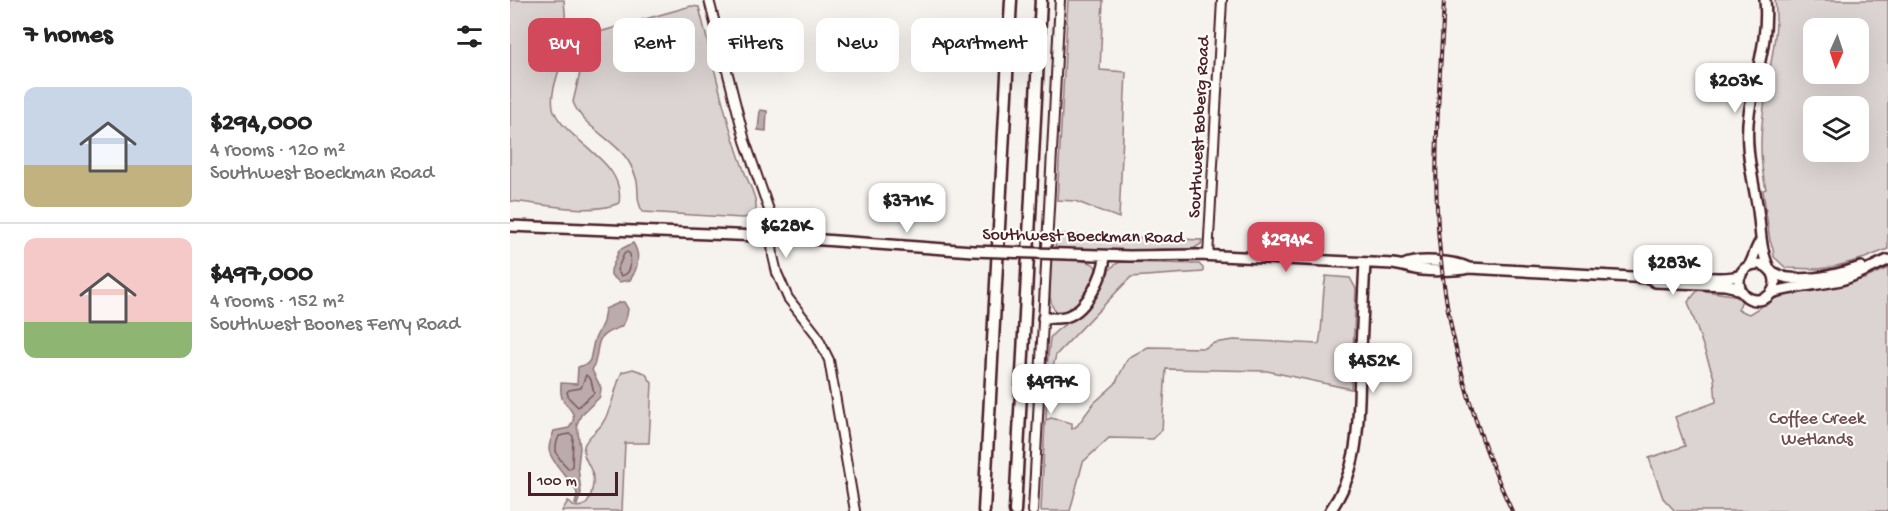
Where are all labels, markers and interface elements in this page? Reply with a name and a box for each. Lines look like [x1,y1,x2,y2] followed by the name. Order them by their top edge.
[528,18,601,72] chip: Buy
[613,18,695,72] chip: Rent
[707,18,804,72] chip: Filters
[816,18,899,72] chip: New
[911,18,1047,72] chip: Apartment
[1803,18,1869,84] north arrow
[1803,18,1869,162] map controls
[453,20,486,53] icon: filters
[24,21,113,52] text: 7 homes
[1185,34,1215,219] street label: Southwest Boberg Road
[1693,63,1777,114] pin: $203K
[1709,71,1761,94] text: $203K
[1803,96,1869,162] button: layers
[210,109,312,140] text: $294,000
[72,111,144,183] icon: home
[210,140,345,163] text: 4 rooms · 120 m²
[210,163,434,186] text: Southwest Boeckman Road
[865,183,949,234] pin: $371K
[883,191,931,214] text: $371K
[744,208,828,259] pin: $628K
[761,216,811,239] text: $628K
[1244,222,1328,273] pin: $294K
[982,225,1185,249] street label: Southwest Boeckman Road
[1261,230,1311,253] text: $294K
[1631,245,1715,296] pin: $283K
[1647,253,1699,276] text: $283K
[210,260,313,291] text: $497,000
[72,262,144,334] icon: home
[210,291,345,314] text: 4 rooms · 152 m²
[210,314,460,337] text: Southwest Boones Ferry Road
[1331,343,1415,394] pin: $452K
[1348,351,1398,374] text: $452K
[1009,364,1093,415] pin: $497K
[1026,372,1076,395] text: $497K
[1769,409,1867,451] park label: Coffee Creek Wetlands
[528,469,618,496] scale bar
[537,473,577,492] text: 100 m

